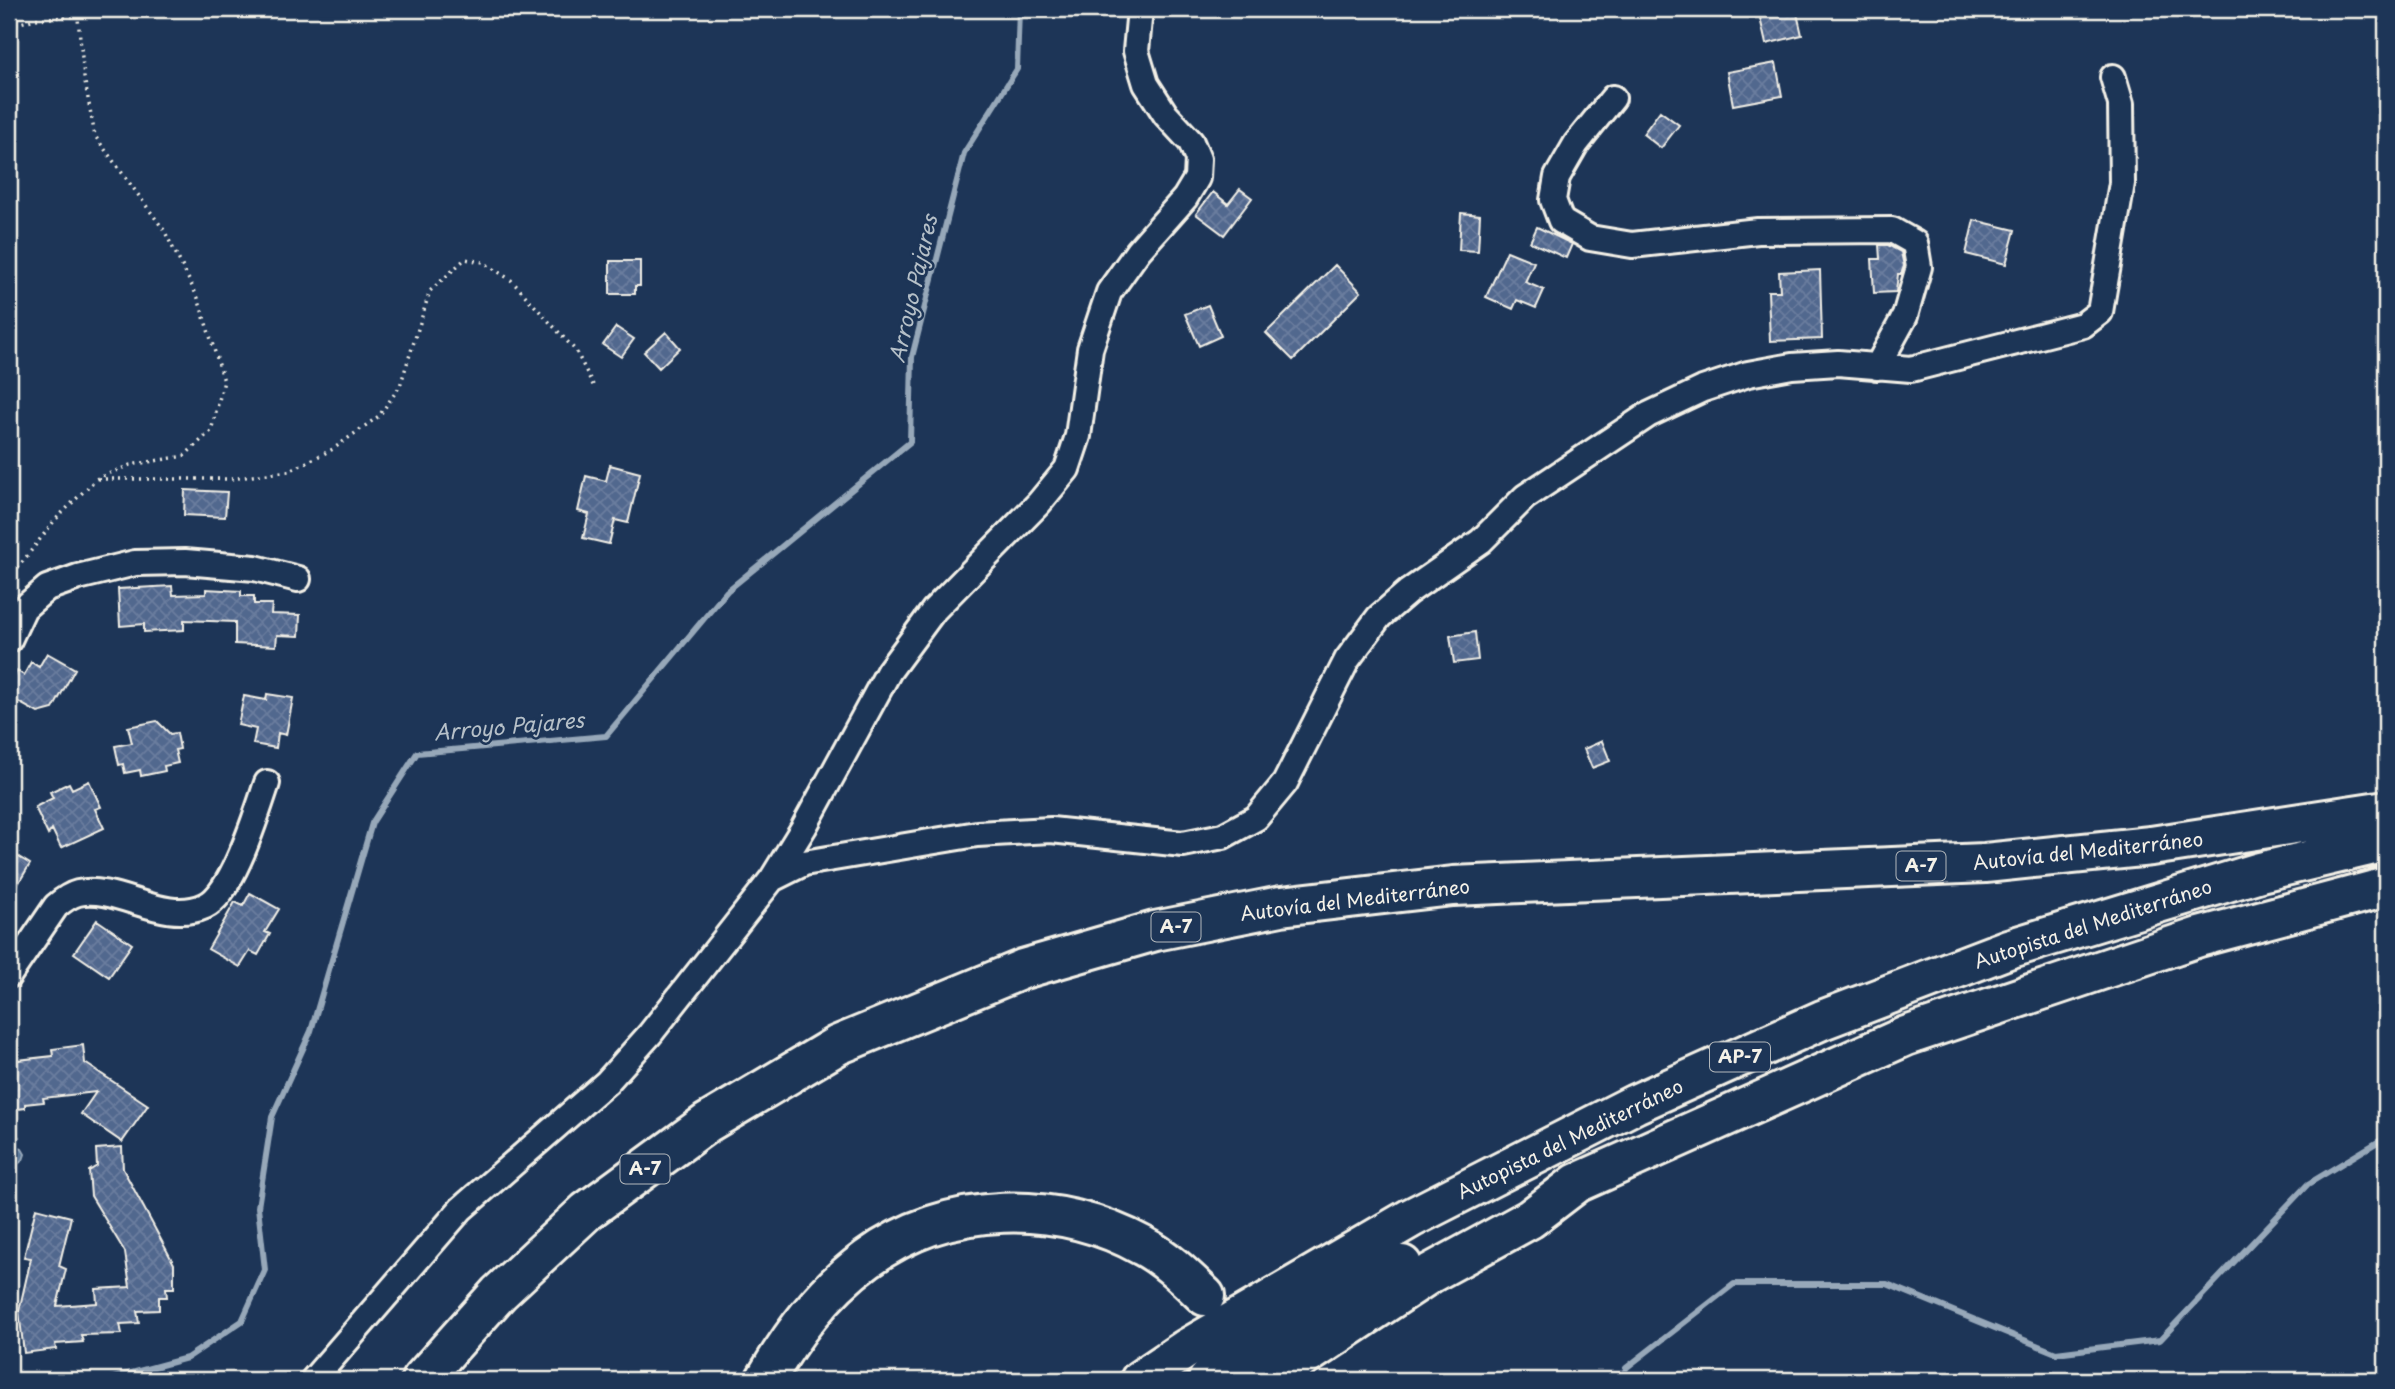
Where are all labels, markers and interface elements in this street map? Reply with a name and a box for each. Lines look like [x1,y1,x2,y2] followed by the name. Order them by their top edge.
[880,209,945,365] water label: Arroyo Pajares
[432,702,588,748] water label: Arroyo Pajares
[1972,824,2204,876] street label: Autovía del Mediterráneo
[1896,852,1946,880] road number: A-7
[1239,871,1471,927] street label: Autovía del Mediterráneo
[1970,871,2215,975] street label: Autopista del Mediterráneo
[1152,912,1200,942] road number: A-7
[1710,1042,1770,1072] road number: AP-7
[1452,1071,1687,1205] street label: Autopista del Mediterráneo
[620,1154,670,1184] road number: A-7

